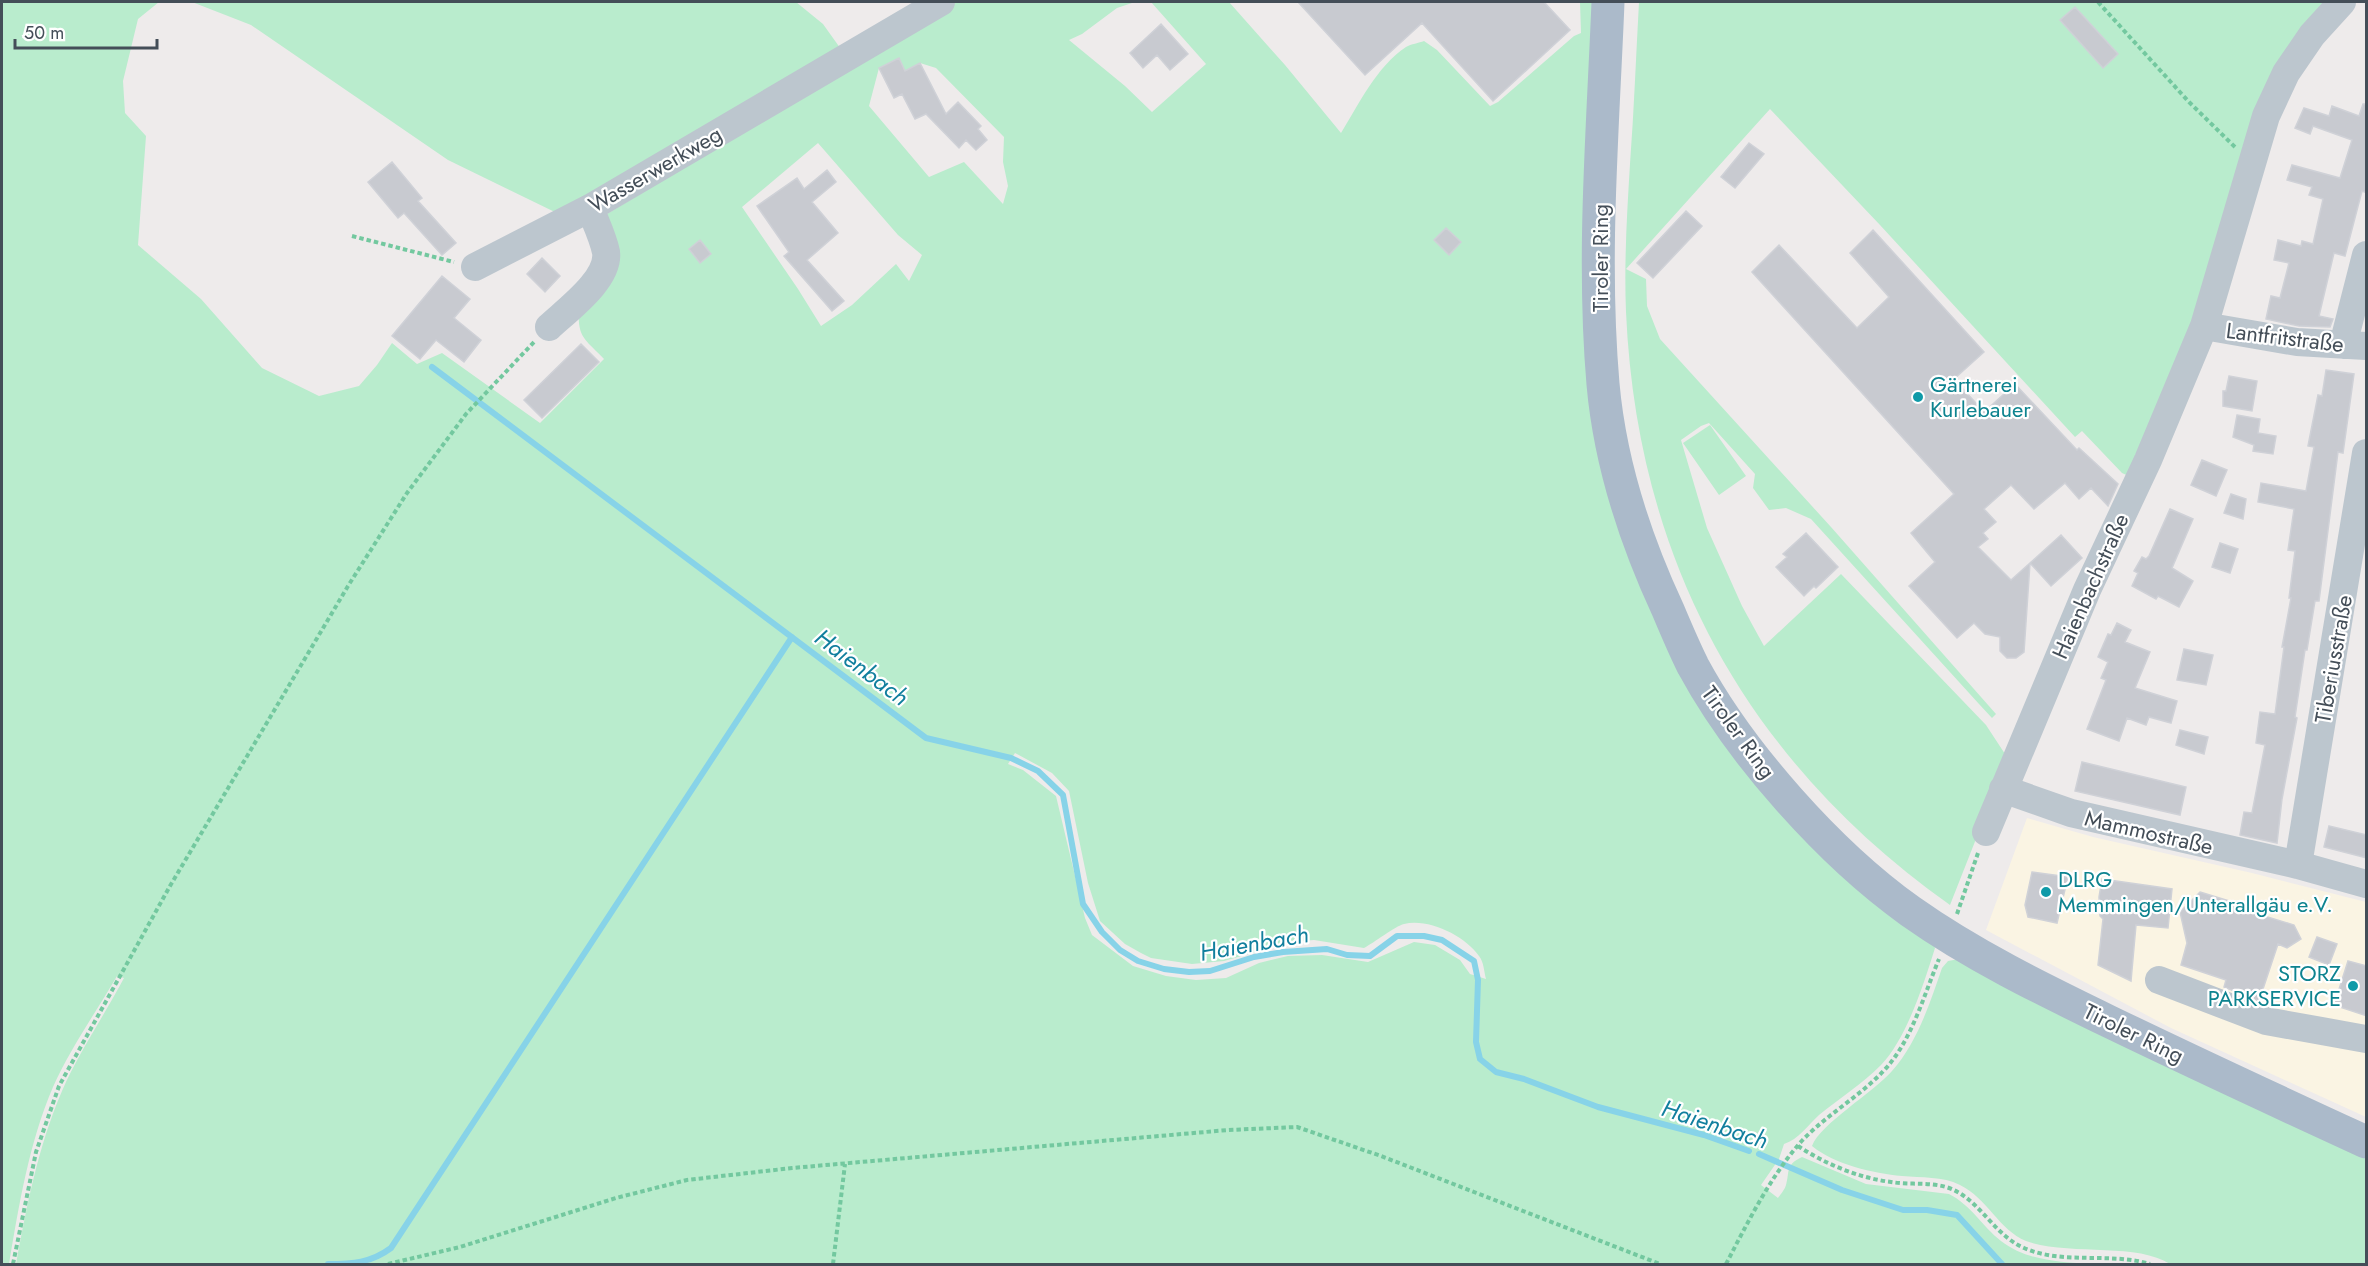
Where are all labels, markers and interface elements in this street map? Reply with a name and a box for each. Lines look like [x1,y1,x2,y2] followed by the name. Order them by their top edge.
[15,12,158,50] scale bar
[24,20,64,46] text: 50 m
[582,118,728,220] street label: Wasserwerkweg
[1584,204,1616,312] street label: Tiroler Ring
[2224,314,2346,360] street label: Lantfritstraße
[1930,368,2031,425] place label: Gärtnerei Kurlebauer
[1911,390,1925,404] marker: Gärtnerei Kurlebauer
[2044,508,2136,664] street label: Haienbachstraße
[2306,592,2360,726] street label: Tiberiusstraße
[808,620,916,714] water label: Haienbach
[1694,679,1784,785] street label: Tiroler Ring
[2082,802,2216,862] street label: Mammostraße
[2058,863,2333,920] place label: DLRG Memmingen/Unterallgäu e.V.
[2039,885,2053,899] marker: DLRG Memmingen/Unterallgäu e.V.
[1197,916,1311,970] water label: Haienbach
[2208,957,2341,1014] place label: STORZ PARKSERVICE
[2346,979,2360,993] marker: STORZ PARKSERVICE
[2079,995,2189,1071] street label: Tiroler Ring
[1657,1090,1773,1158] water label: Haienbach

